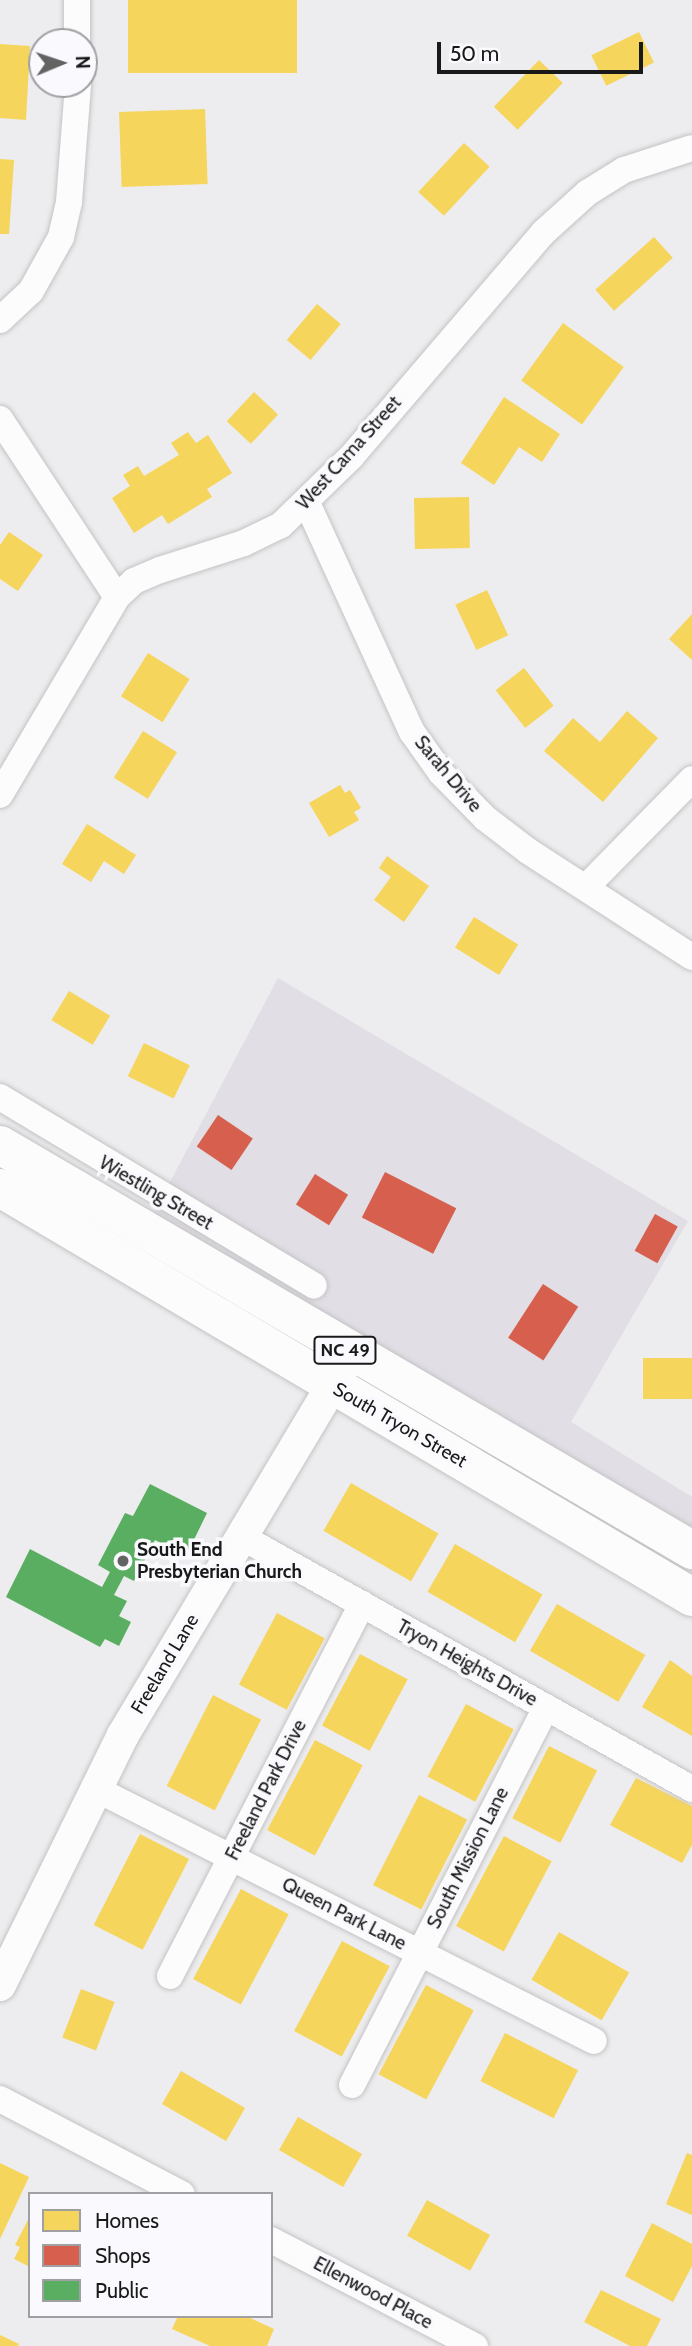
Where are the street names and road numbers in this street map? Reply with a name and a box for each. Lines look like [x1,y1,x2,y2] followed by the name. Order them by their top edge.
[292,391,406,515] street label: West Cama Street
[410,731,486,817] street label: Sarah Drive
[95,1151,217,1235] street label: Wiestling Street
[312,1336,378,1364] road number: NC 49
[329,1377,471,1473] street label: South Tryon Street
[126,1610,204,1718] street label: Freeland Lane
[393,1615,541,1711] street label: Tryon Heights Drive
[221,1716,311,1864] street label: Freeland Park Drive
[422,1783,514,1933] street label: South Mission Lane
[278,1873,410,1955] street label: Queen Park Lane
[310,2252,436,2334] street label: Ellenwood Place

